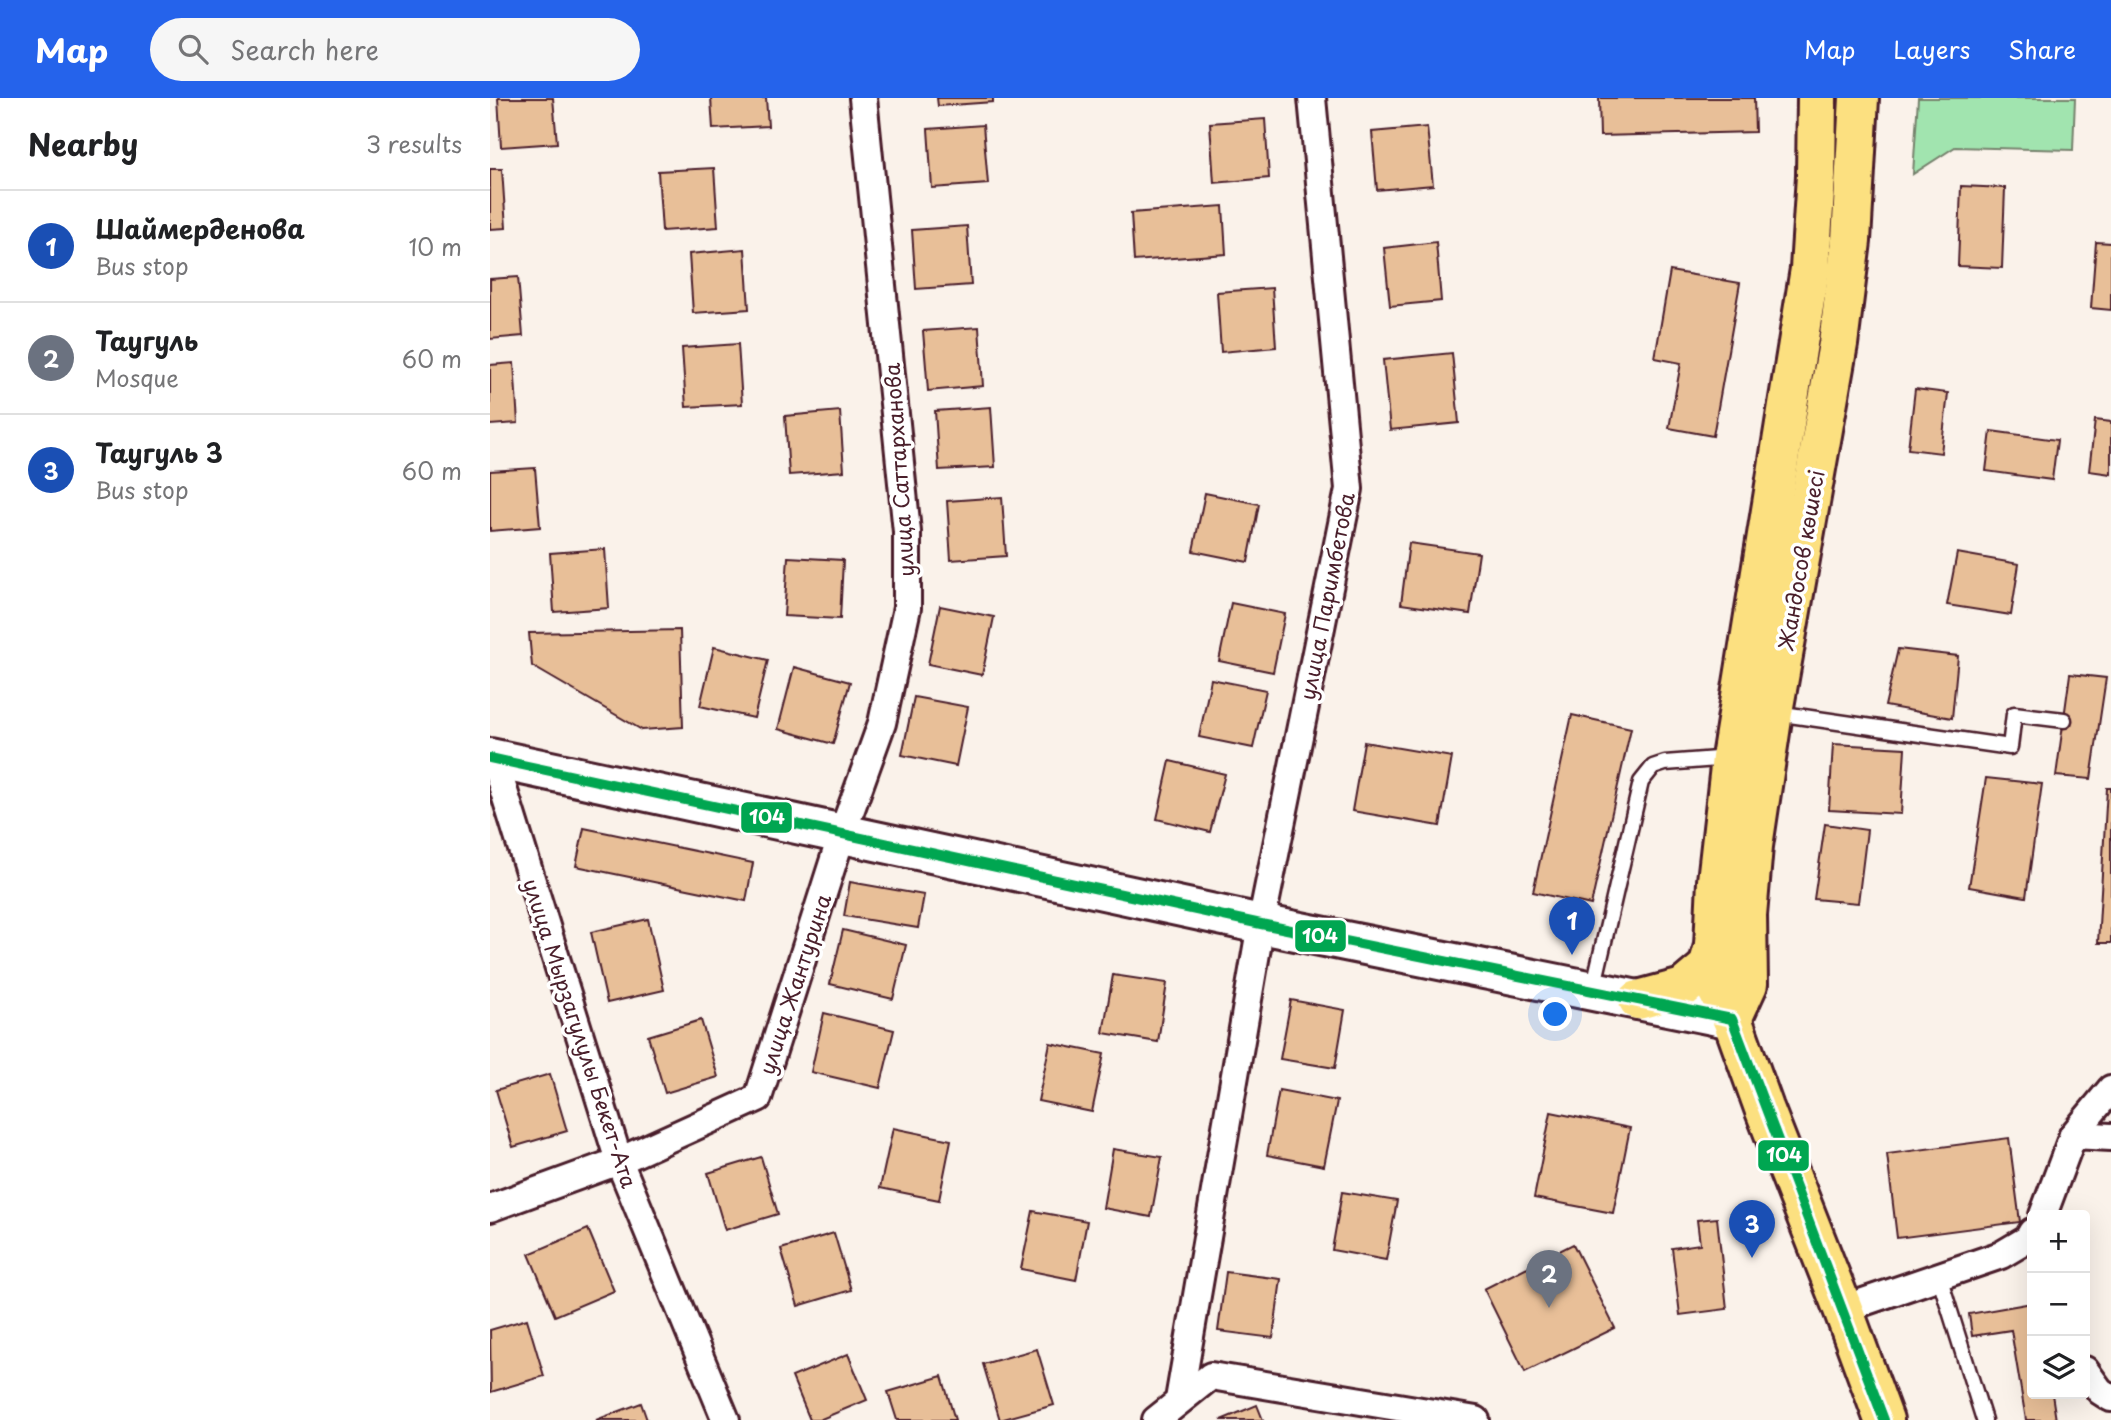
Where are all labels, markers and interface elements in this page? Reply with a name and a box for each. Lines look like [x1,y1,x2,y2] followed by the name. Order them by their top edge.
[150,18,640,81] search box
[35,24,108,74] text: Map
[174,30,212,68] icon: search
[230,30,379,69] text: Search here
[1804,31,1855,67] text: Map
[1893,31,1970,67] text: Layers
[2008,31,2076,67] text: Share
[28,121,138,166] text: Nearby
[366,126,462,161] text: 3 results
[95,209,305,248] text: Шаймерденова
[46,229,57,264] text: 1
[408,229,462,264] text: 10 m
[95,248,189,283] text: Bus stop
[95,321,198,360] text: Таугуль
[43,341,59,376] text: 2
[402,341,462,376] text: 60 m
[95,360,179,395] text: Mosque
[875,362,921,578] street label: улица Саттарханова
[95,433,223,472] text: Таугуль 3
[43,453,59,488] text: 3
[402,453,462,488] text: 60 m
[1768,467,1832,653] street label: Жандосов көшесі
[95,472,189,507] text: Bus stop
[1290,489,1362,703] street label: улица Паримбетова
[740,801,793,834] line badge: 104
[749,802,785,830] text: 104
[516,874,646,1192] street label: улица Мырзагулулы Бекет-Ата
[750,889,839,1079] street label: улица Жантурина
[1549,897,1595,955] pin: 1
[1294,919,1347,953] line badge: 104
[1302,921,1338,949] text: 104
[1538,997,1572,1031] your location
[1757,1139,1810,1172] line badge: 104
[1766,1140,1802,1168] text: 104
[1729,1200,1775,1258] pin: 3
[2027,1210,2090,1399] map controls
[2027,1210,2090,1273] button: +
[1526,1250,1572,1308] pin: 2
[2027,1273,2090,1336] button: −
[2027,1336,2090,1399] button: layers

